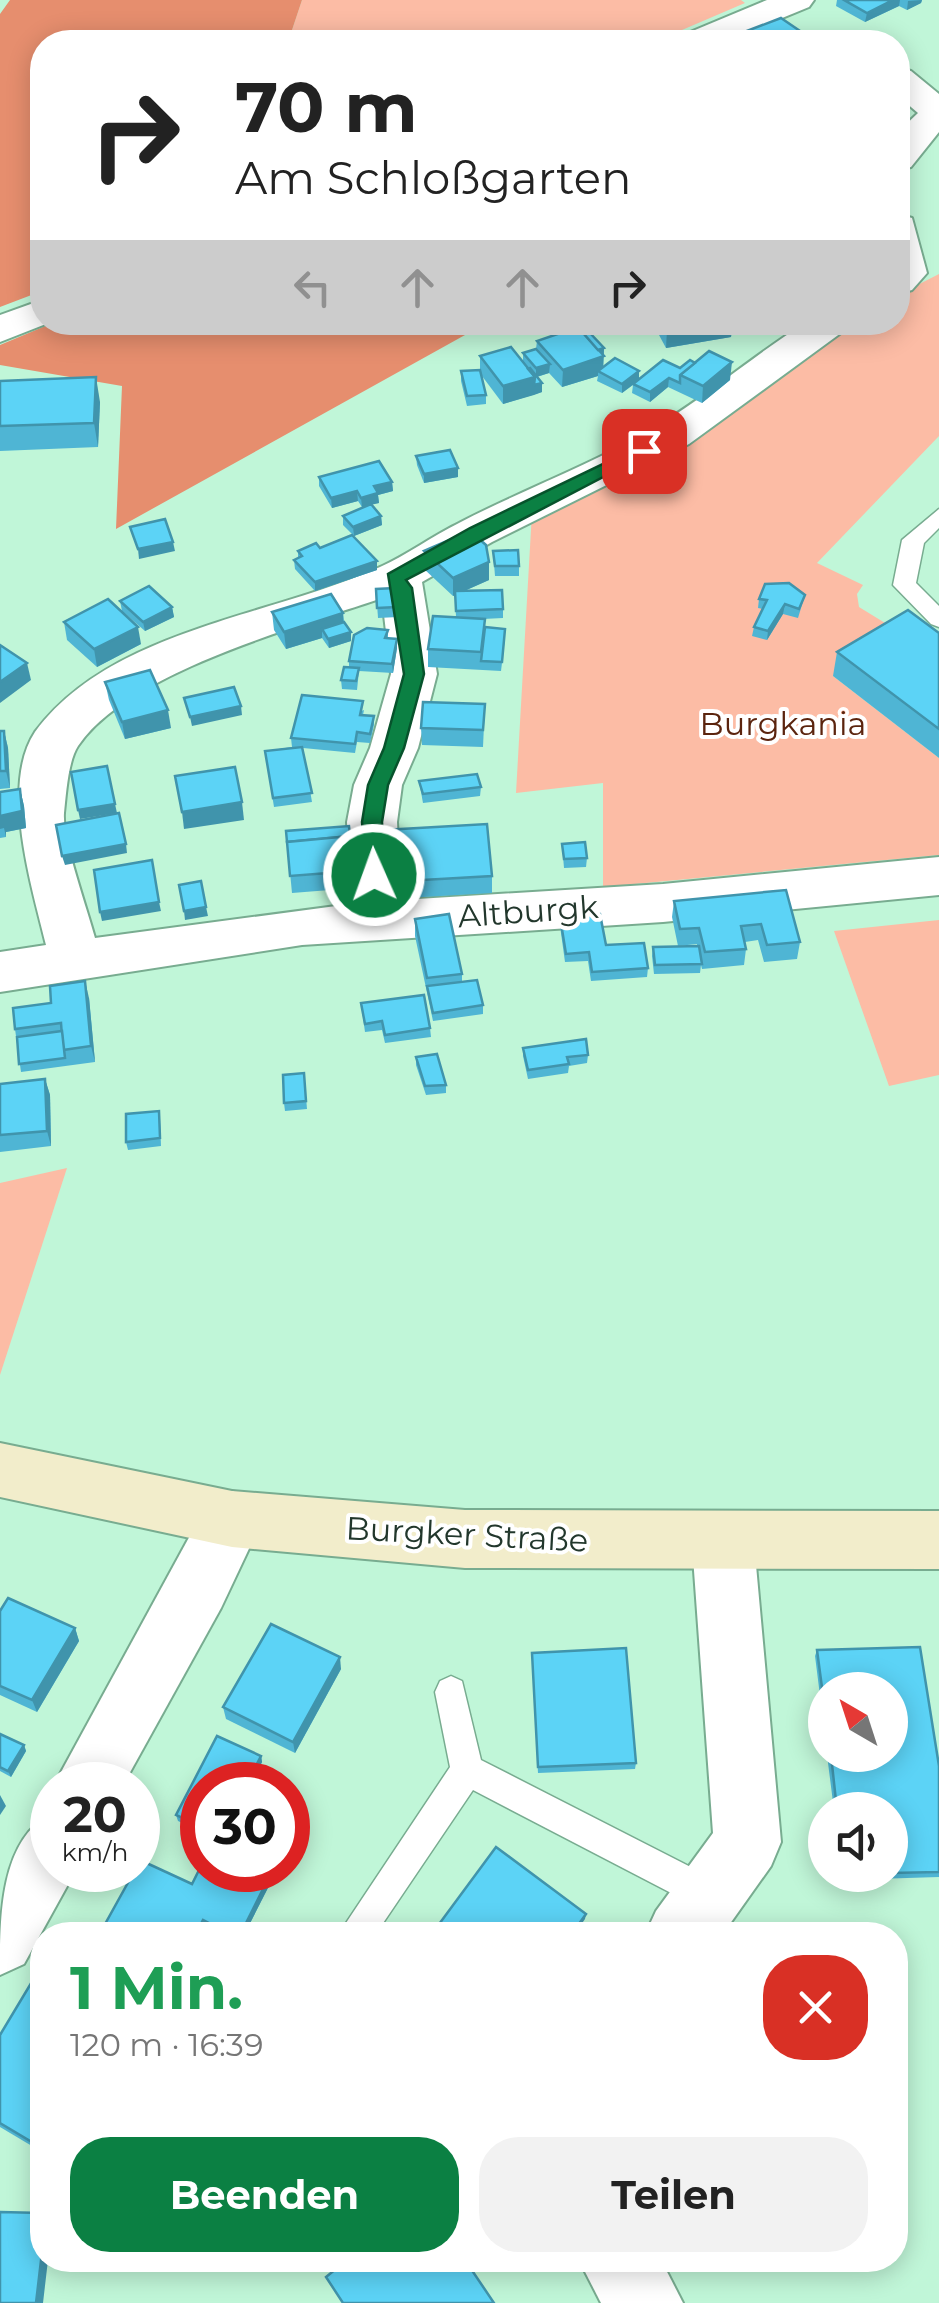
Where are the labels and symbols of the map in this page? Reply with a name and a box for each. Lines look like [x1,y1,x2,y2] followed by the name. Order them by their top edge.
[602,409,687,494] pin
[700,704,866,743] park label: Burgkania
[322,823,426,927] position arrow
[456,887,600,935] street label: Altburgk
[345,1508,589,1560] street label: Burgker Straße
[808,1672,908,1772] north arrow
[180,1762,310,1892] speed limit sign: 30

